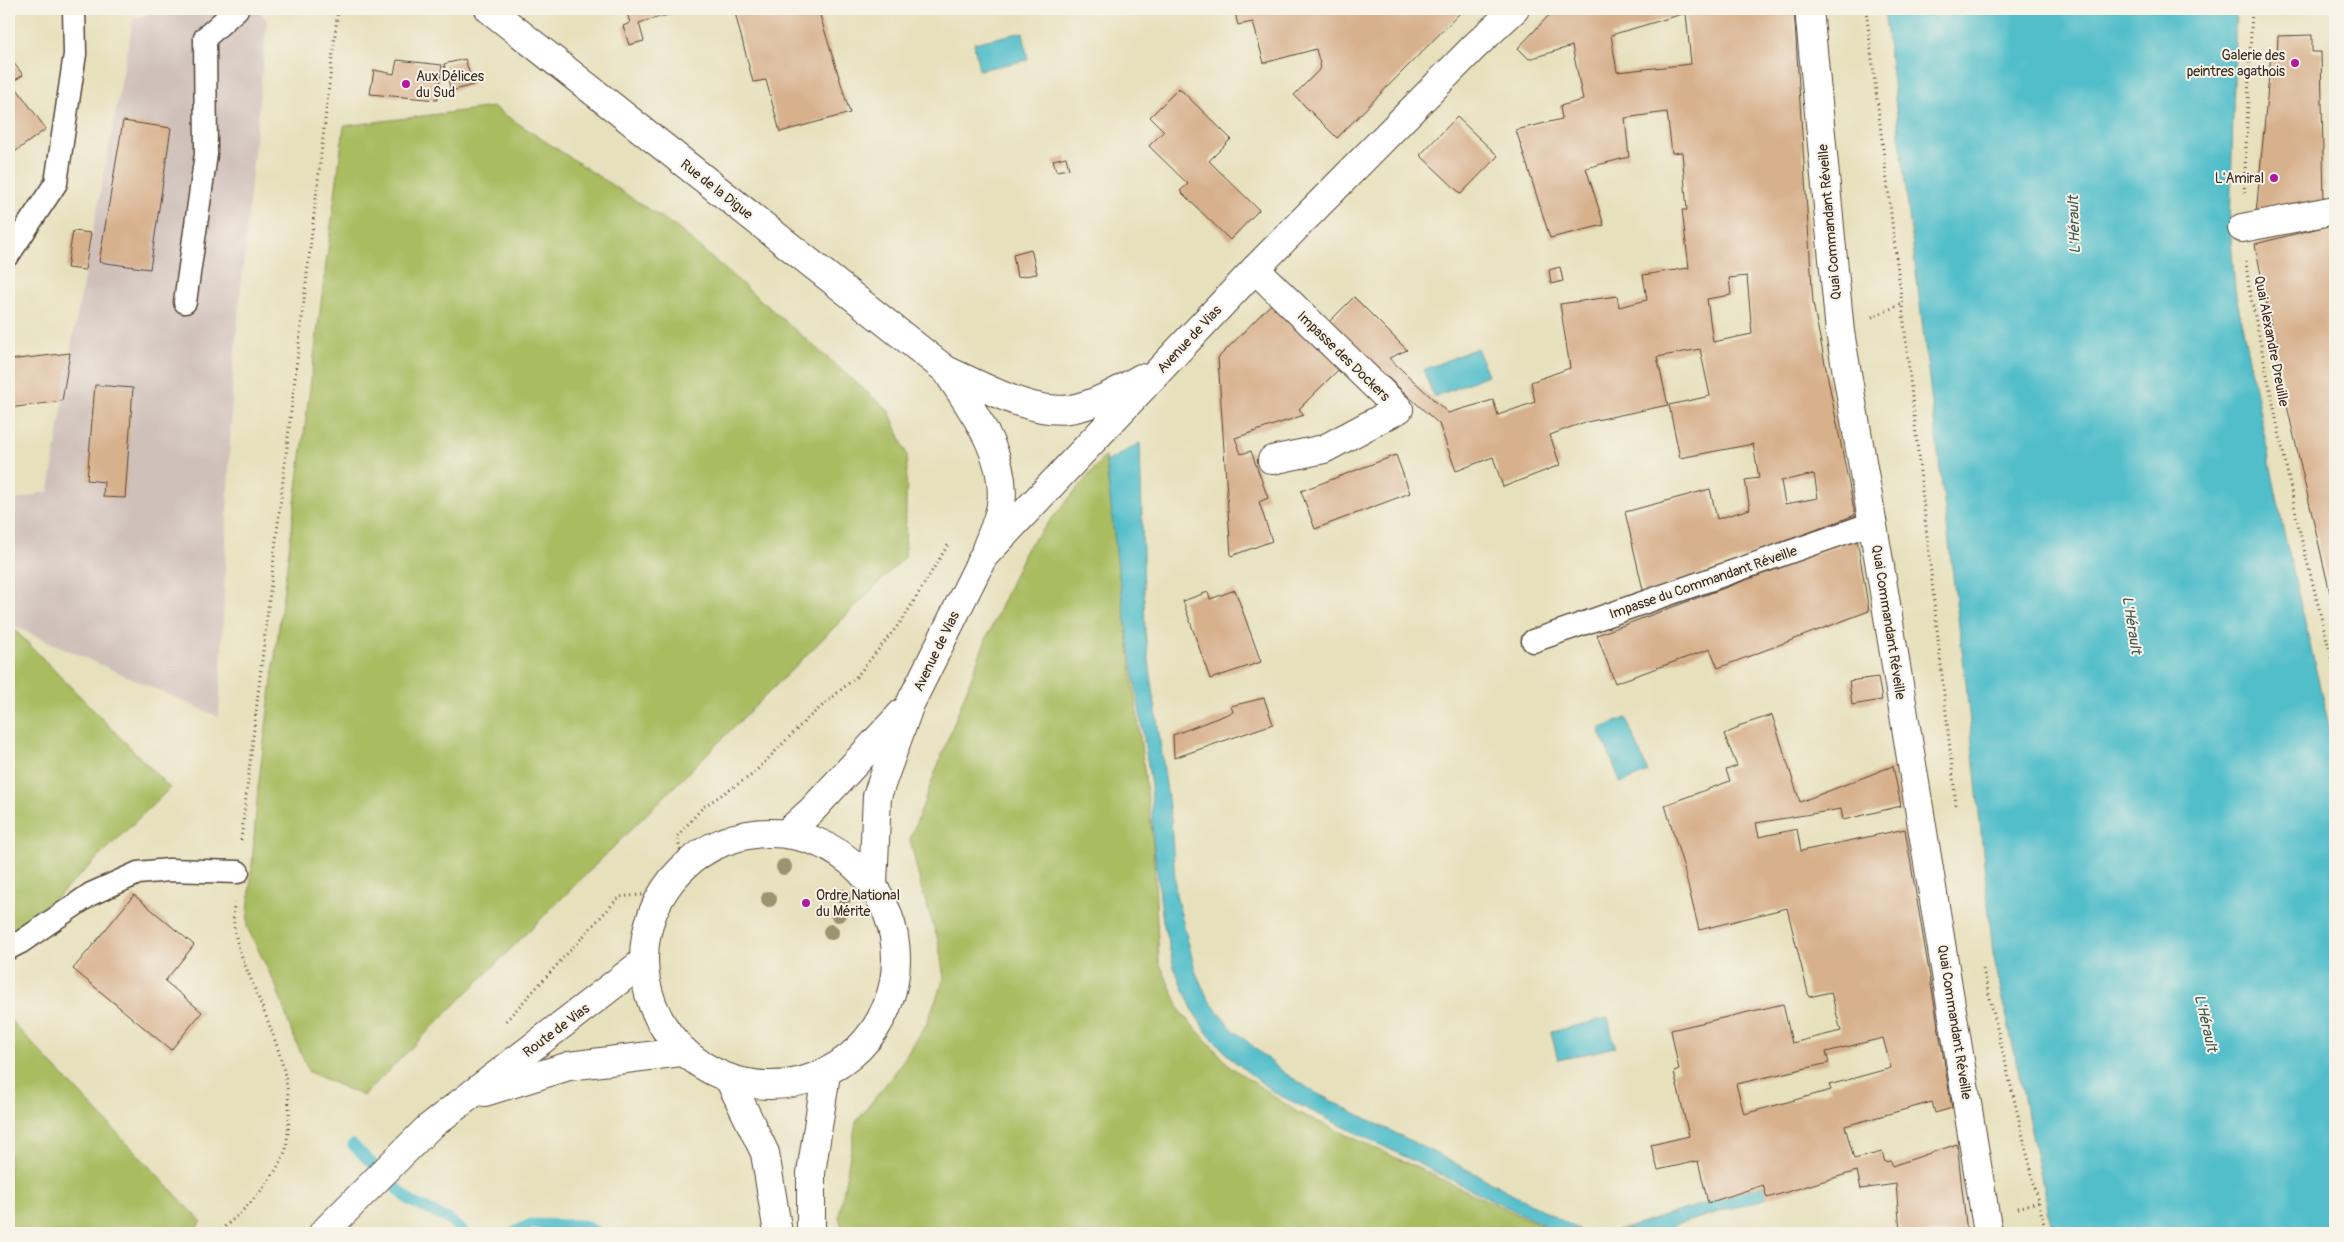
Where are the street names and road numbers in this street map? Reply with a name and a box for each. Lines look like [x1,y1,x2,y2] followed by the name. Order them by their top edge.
[1814,143,1845,301] street label: Quai Commandant Réveille
[677,156,756,223] street label: Rue de la Digue
[2250,274,2293,408] street label: Quai Alexandre Dreuille
[1154,301,1226,377] street label: Avenue de Vias
[1294,308,1394,406] street label: Impasse des Dockers
[1607,542,1799,623] street label: Impasse du Commandant Réveille
[1868,543,1909,701] street label: Quai Commandant Réveille
[910,608,963,694] street label: Avenue de Vias
[1934,943,1975,1101] street label: Quai Commandant Réveille
[520,999,593,1061] street label: Route de Vias

